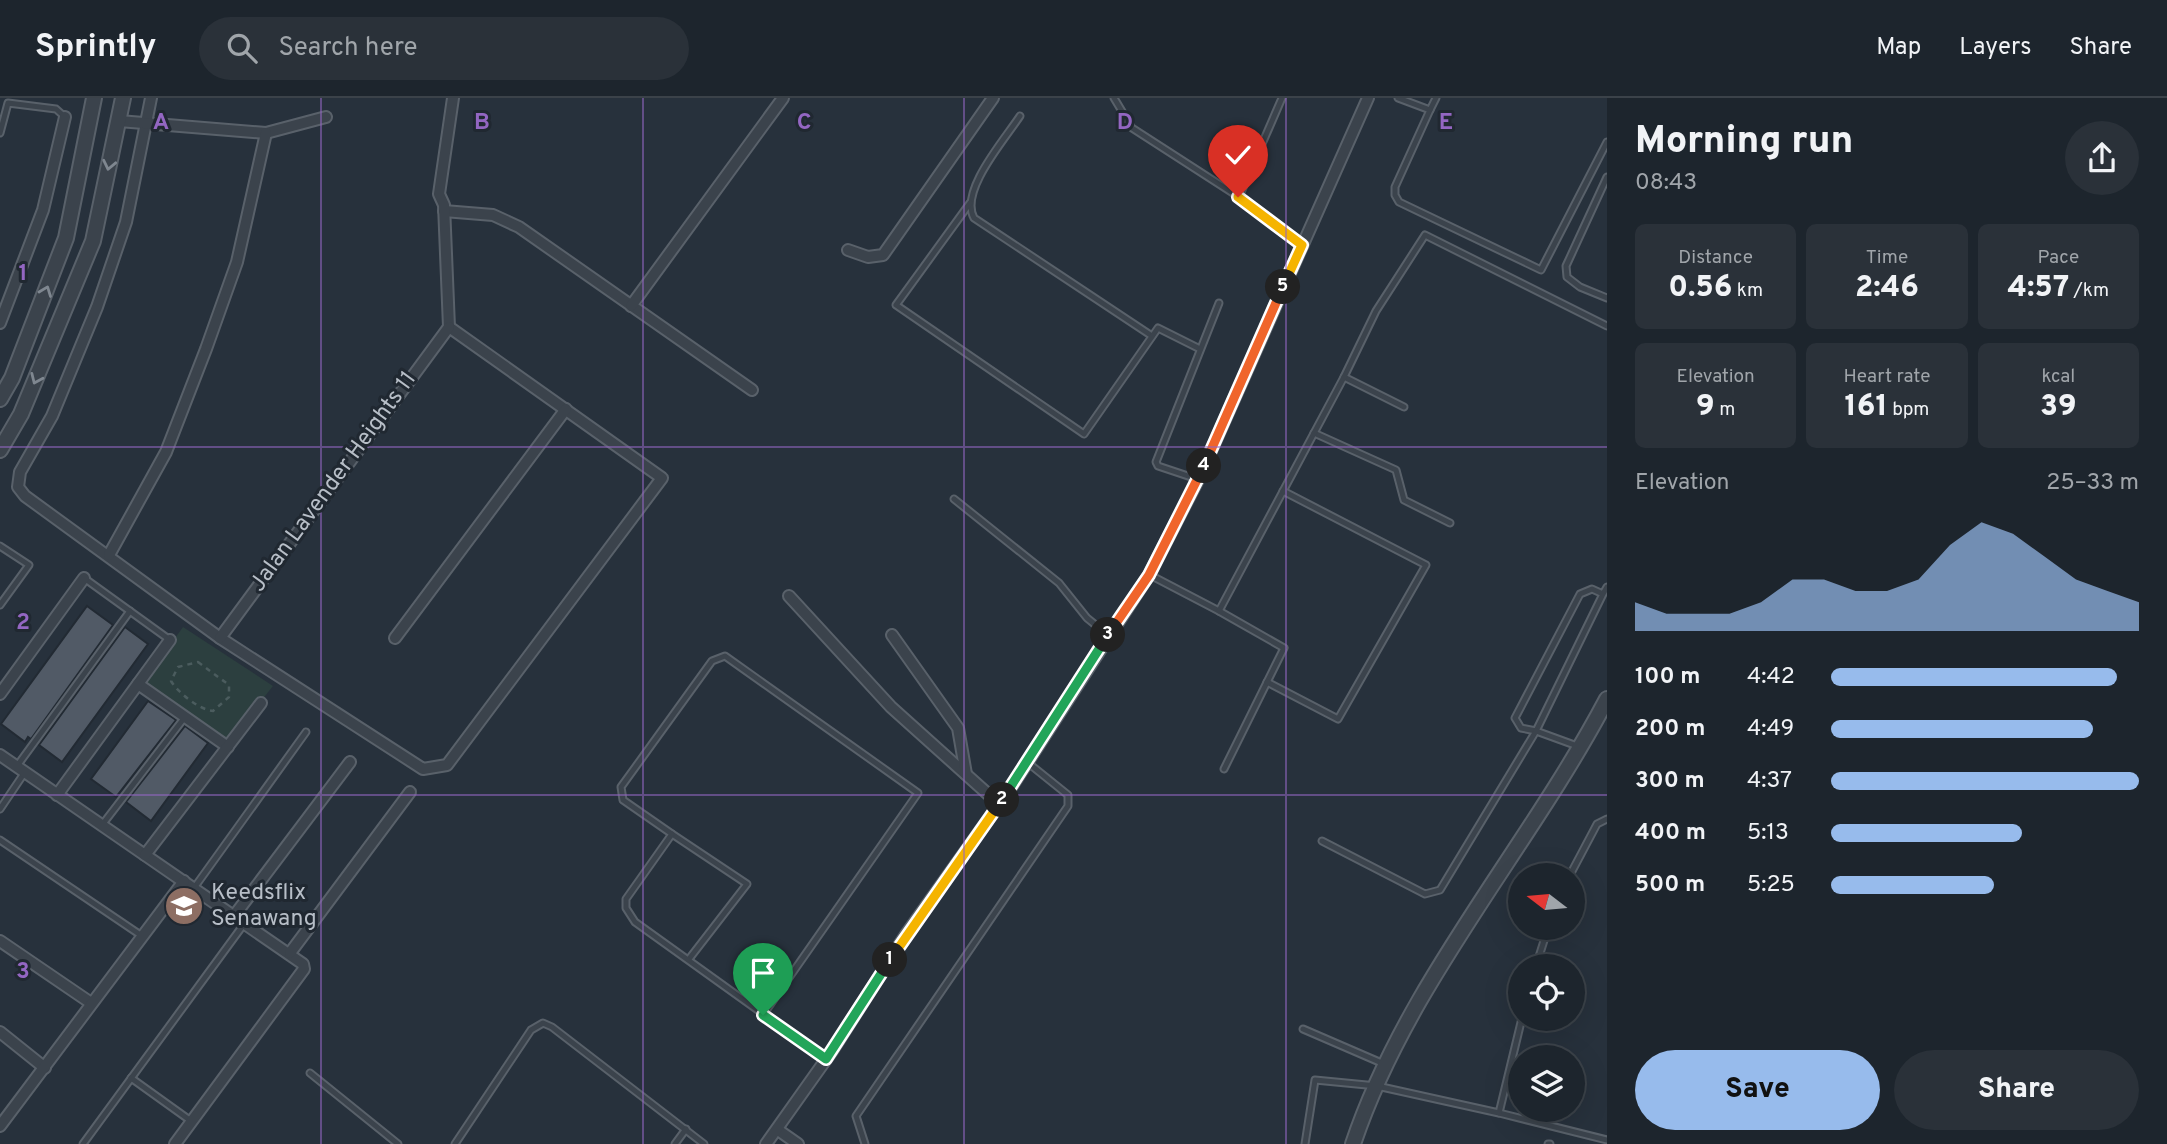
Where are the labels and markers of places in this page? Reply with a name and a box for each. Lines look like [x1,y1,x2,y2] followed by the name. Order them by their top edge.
[1208,125,1268,197] pin
[1266,270,1300,304] pin: 5
[1186,448,1222,484] pin: 4
[1090,618,1126,652] pin: 3
[984,782,1020,818] pin: 2
[211,879,317,934] place label: Keedsflix Senawang
[163,885,205,927] school or university icon: Keedsflix Senawang
[872,942,908,978] pin: 1
[733,943,793,1015] pin

